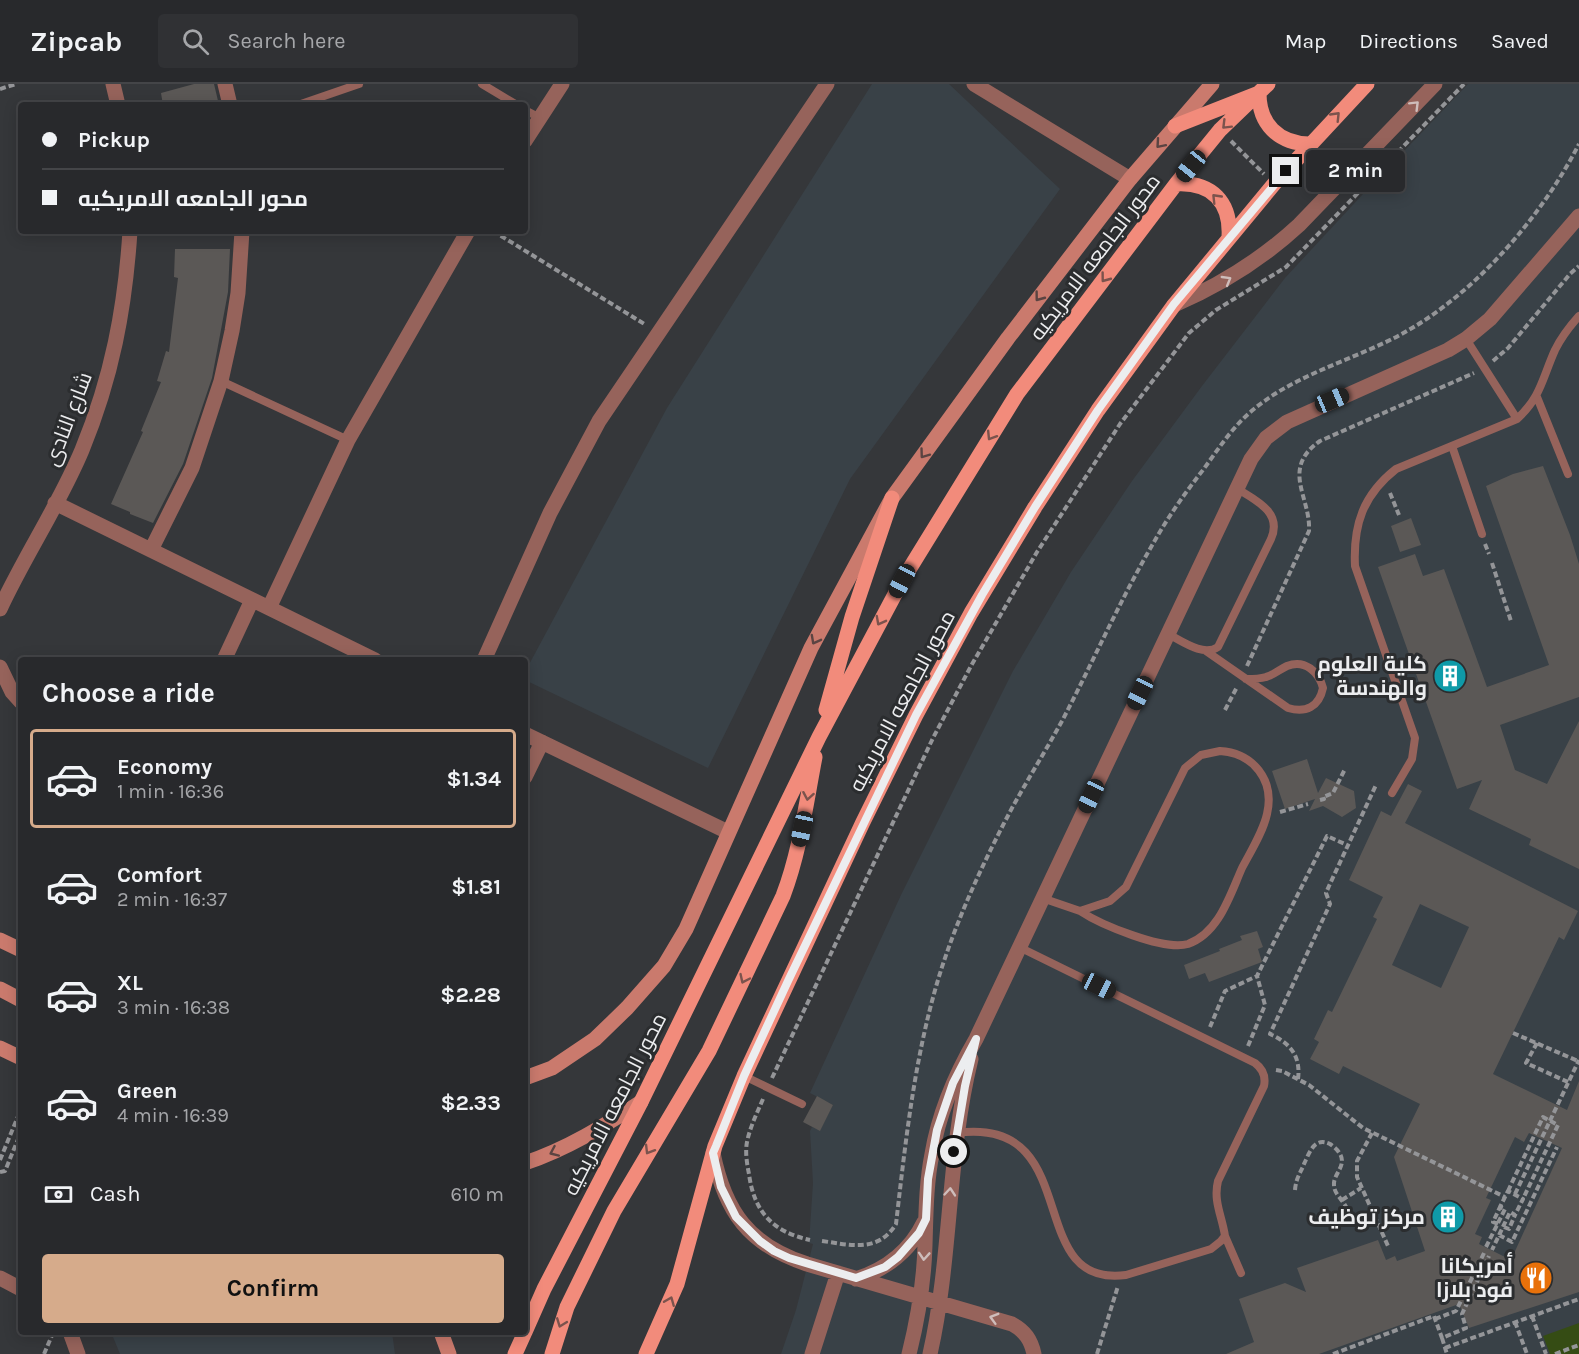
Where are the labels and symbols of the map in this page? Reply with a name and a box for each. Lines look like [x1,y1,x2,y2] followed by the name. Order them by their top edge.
[1407,101,1418,112] one-way arrow
[1329,113,1340,123] one-way arrow
[1222,117,1233,128] one-way arrow
[1156,137,1167,148] one-way arrow
[1173,146,1209,186] car
[1307,150,1406,192] callout: 2 min
[1272,157,1299,184] route end
[1025,169,1165,345] street label: محور الجامعه الامريكيه
[1212,194,1223,204] one-way arrow
[1101,271,1112,282] one-way arrow
[1221,276,1231,287] one-way arrow
[1036,290,1047,301] one-way arrow
[39,369,99,470] street label: شارع النادى
[1312,385,1352,415] car
[987,430,999,440] one-way arrow
[920,448,931,459] one-way arrow
[886,561,918,601] car
[844,606,960,796] street label: محور الجامعه الامريكيه
[876,615,887,625] one-way arrow
[811,634,822,645] one-way arrow
[1317,652,1427,701] place label: كلية العلوم والهندسة
[1432,658,1468,694] building icon: كلية العلوم والهندسة
[1124,673,1156,713] car
[1075,776,1107,816] car
[802,791,815,801] one-way arrow
[789,810,815,848] car
[1079,970,1119,1002] car
[739,973,751,984] one-way arrow
[559,1009,671,1199] street label: محور الجامعه الامريكيه
[940,1138,967,1165] route start
[645,1144,657,1154] one-way arrow
[549,1145,560,1157] one-way arrow
[943,1187,956,1196] one-way arrow
[1430,1199,1466,1235] building icon: مركز توظيف
[1308,1205,1425,1230] place label: مركز توظيف
[918,1251,931,1260] one-way arrow
[1436,1252,1513,1303] place label: أمريكانا فود بلازا
[1518,1260,1554,1296] restaurant icon: أمريكانا فود بلازا
[663,1296,675,1307] one-way arrow
[989,1313,999,1326] one-way arrow
[556,1317,568,1328] one-way arrow

